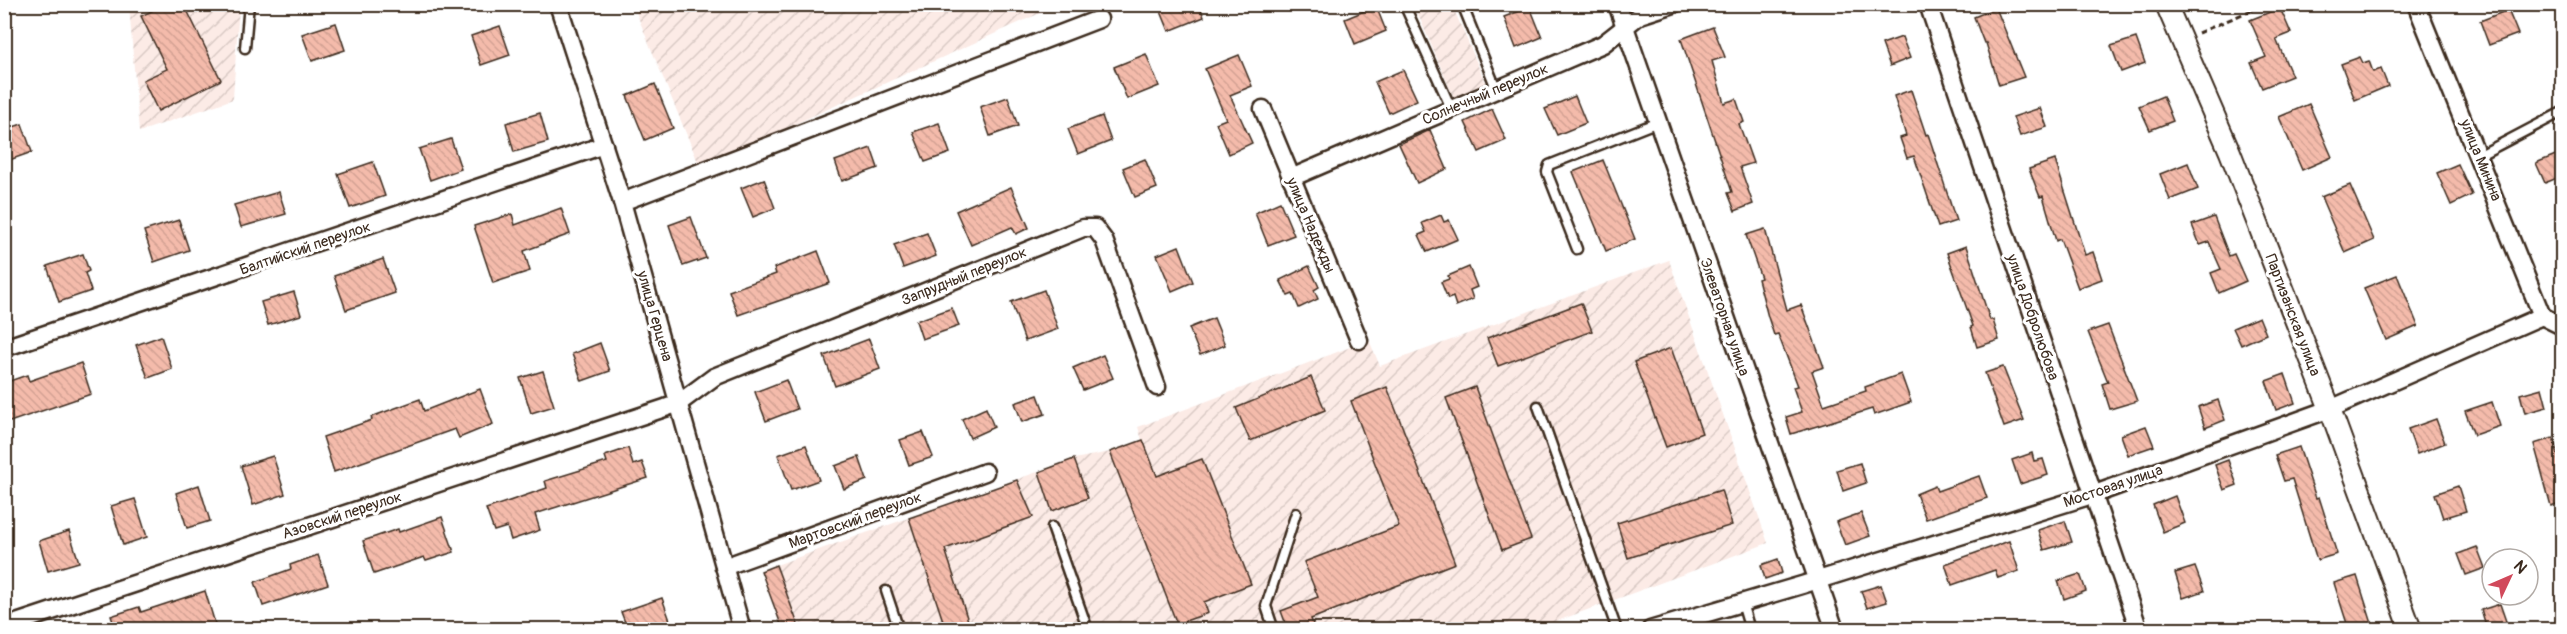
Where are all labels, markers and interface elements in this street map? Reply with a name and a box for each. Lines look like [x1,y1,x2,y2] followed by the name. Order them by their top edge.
[1419,59,1551,130] street label: Солнечный переулок
[2455,116,2506,204] street label: улица Минина
[1282,174,1339,276] street label: улица Надежды
[237,217,373,280] street label: Балтийский переулок
[899,243,1030,310] street label: Запрудный переулок
[2002,251,2063,383] street label: улица Добролюбова
[2261,252,2325,379] street label: Партизанская улица
[1695,256,1754,379] street label: Элеваторная улица
[632,268,677,364] street label: улица Герцена
[2061,461,2165,512] street label: Мостовая улица
[280,487,405,544] street label: Азовский переулок
[786,488,924,553] street label: Мартовский переулок
[2480,547,2540,607] north arrow
[2509,556,2531,578] text: N

